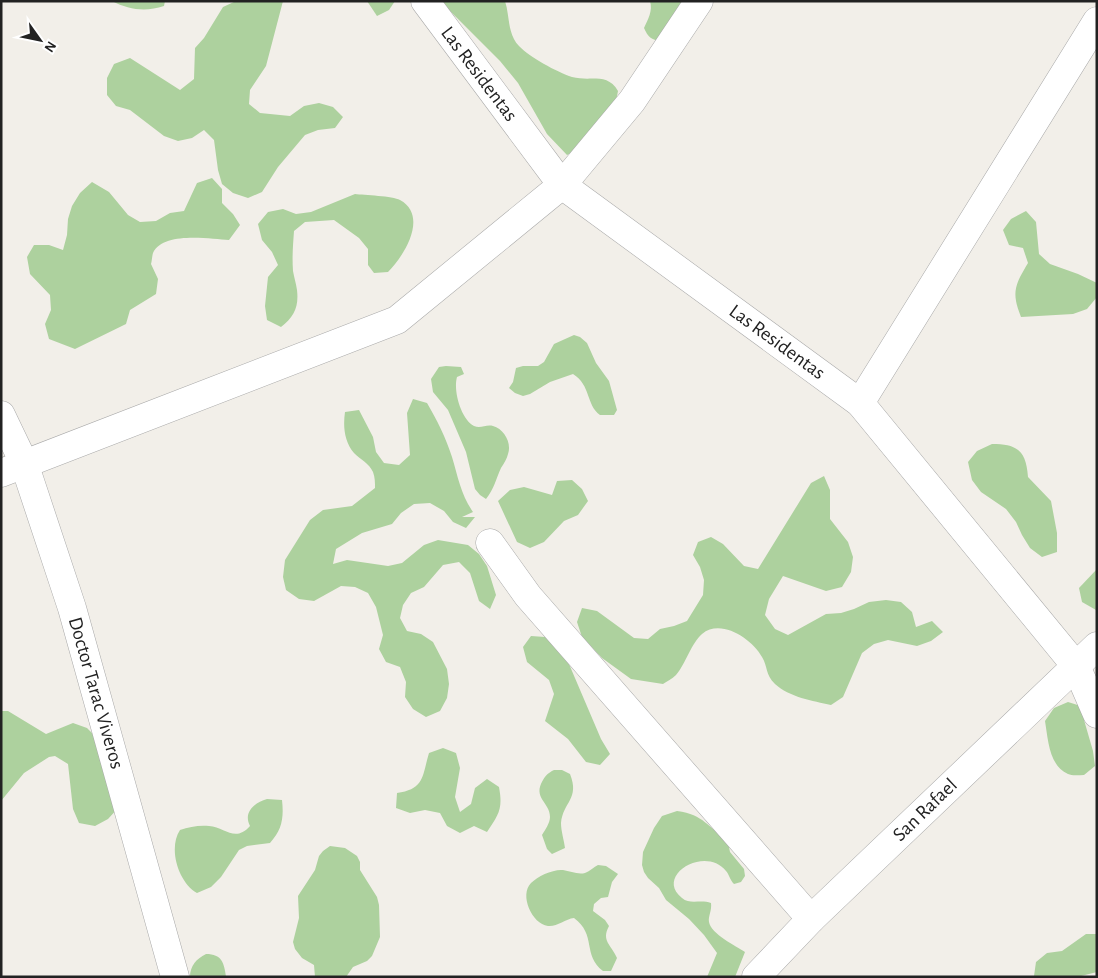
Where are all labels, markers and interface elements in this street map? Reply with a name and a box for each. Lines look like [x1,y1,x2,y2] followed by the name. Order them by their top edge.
[15,15,65,65] north arrow
[437,23,521,125] street label: Las Residentas
[42,39,59,54] text: N
[725,301,829,383] street label: Las Residentas
[65,615,127,771] street label: Doctor Tarac Viveros
[889,775,961,845] street label: San Rafael

